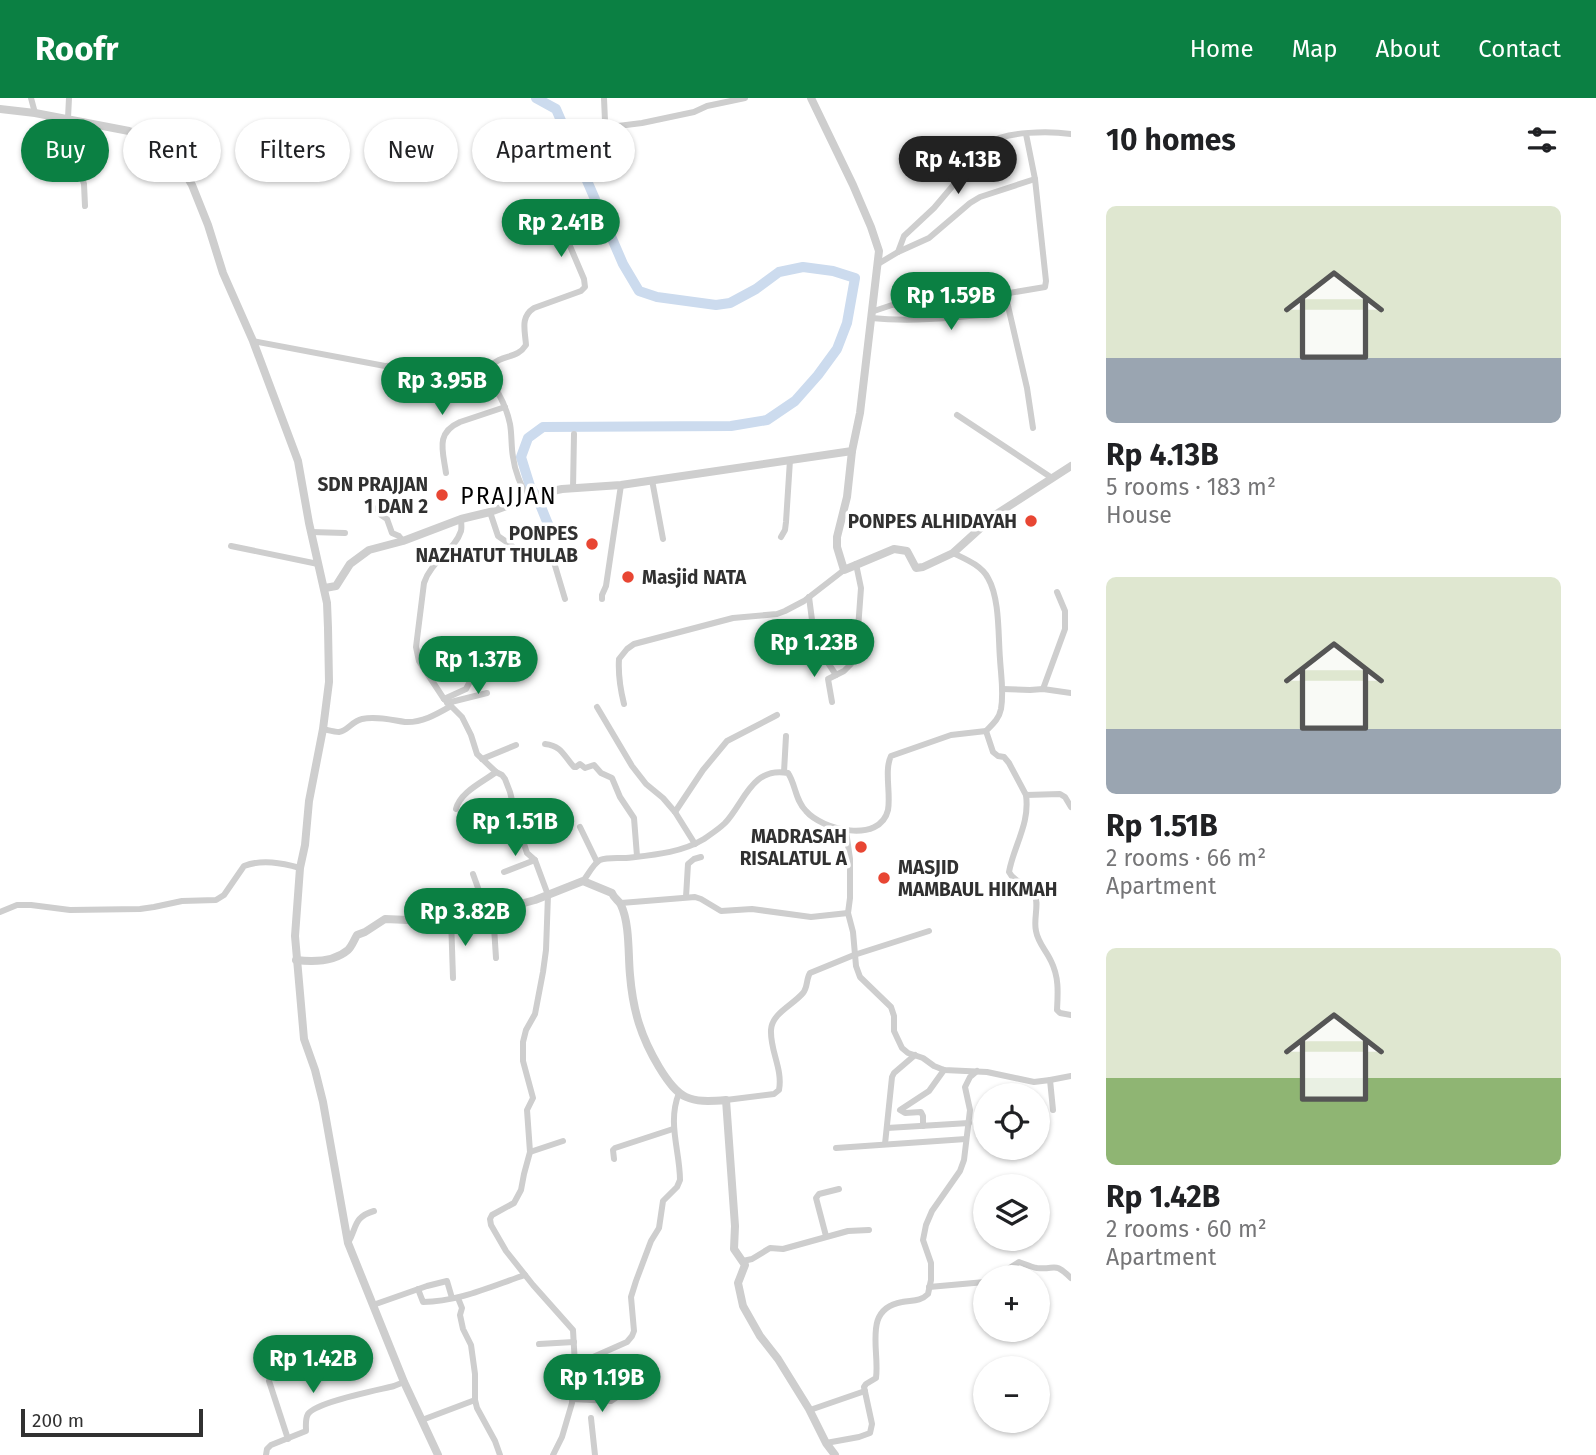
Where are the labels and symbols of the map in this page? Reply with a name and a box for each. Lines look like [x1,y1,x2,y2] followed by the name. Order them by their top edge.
[886,136,1030,196] pin: Rp 4.13B
[489,200,633,259] pin: Rp 2.41B
[879,272,1023,332] pin: Rp 1.59B
[370,358,514,417] pin: Rp 3.95B
[317,473,428,518] place label: SDN PRAJJAN 1 DAN 2
[460,482,558,510] district label: PRAJJAN
[434,487,450,503] marker: SDN PRAJJAN 1 DAN 2
[848,510,1017,533] place label: PONPES ALHIDAYAH
[1023,513,1039,529] marker: PONPES ALHIDAYAH
[416,522,578,567] place label: PONPES NAZHATUT THULAB
[584,536,600,552] marker: PONPES NAZHATUT THULAB
[642,566,747,589] place label: Masjid NATA
[620,569,636,585] marker: Masjid NATA
[742,620,886,679] pin: Rp 1.23B
[406,636,550,696] pin: Rp 1.37B
[443,798,587,858] pin: Rp 1.51B
[740,825,848,870] place label: MADRASAH RISALATUL A
[853,839,869,855] marker: MADRASAH RISALATUL A
[898,856,1057,901] place label: MASJID MAMBAUL HIKMAH
[876,870,892,886] marker: MASJID MAMBAUL HIKMAH
[393,888,537,948] pin: Rp 3.82B
[241,1336,385,1395] pin: Rp 1.42B
[530,1354,674,1414] pin: Rp 1.19B
[21,1406,203,1438] scale bar

